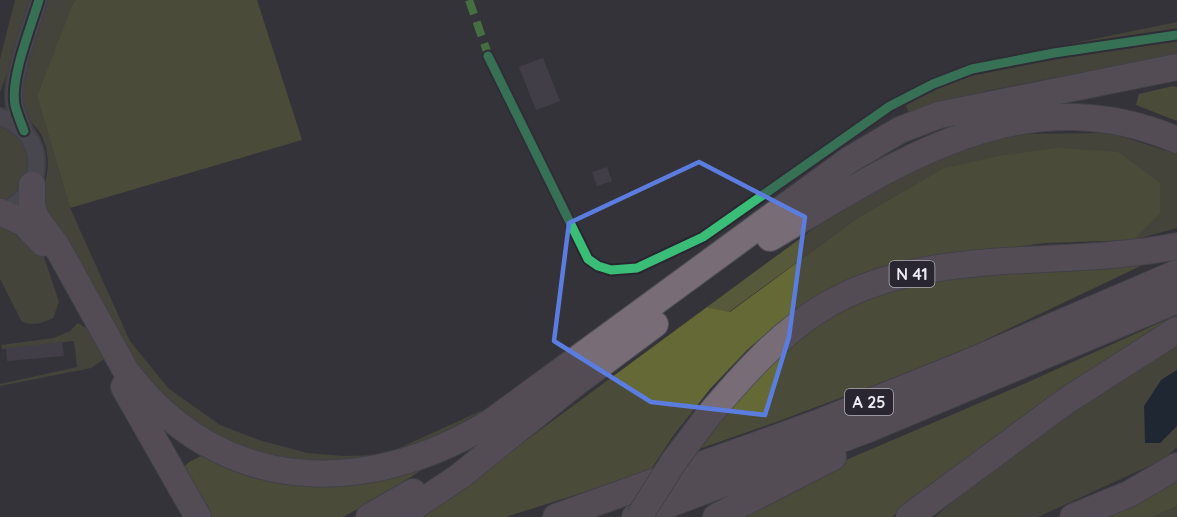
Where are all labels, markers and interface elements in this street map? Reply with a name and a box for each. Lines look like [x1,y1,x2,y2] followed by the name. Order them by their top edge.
[890,261,934,287] road number: N 41
[845,389,893,415] road number: A 25

